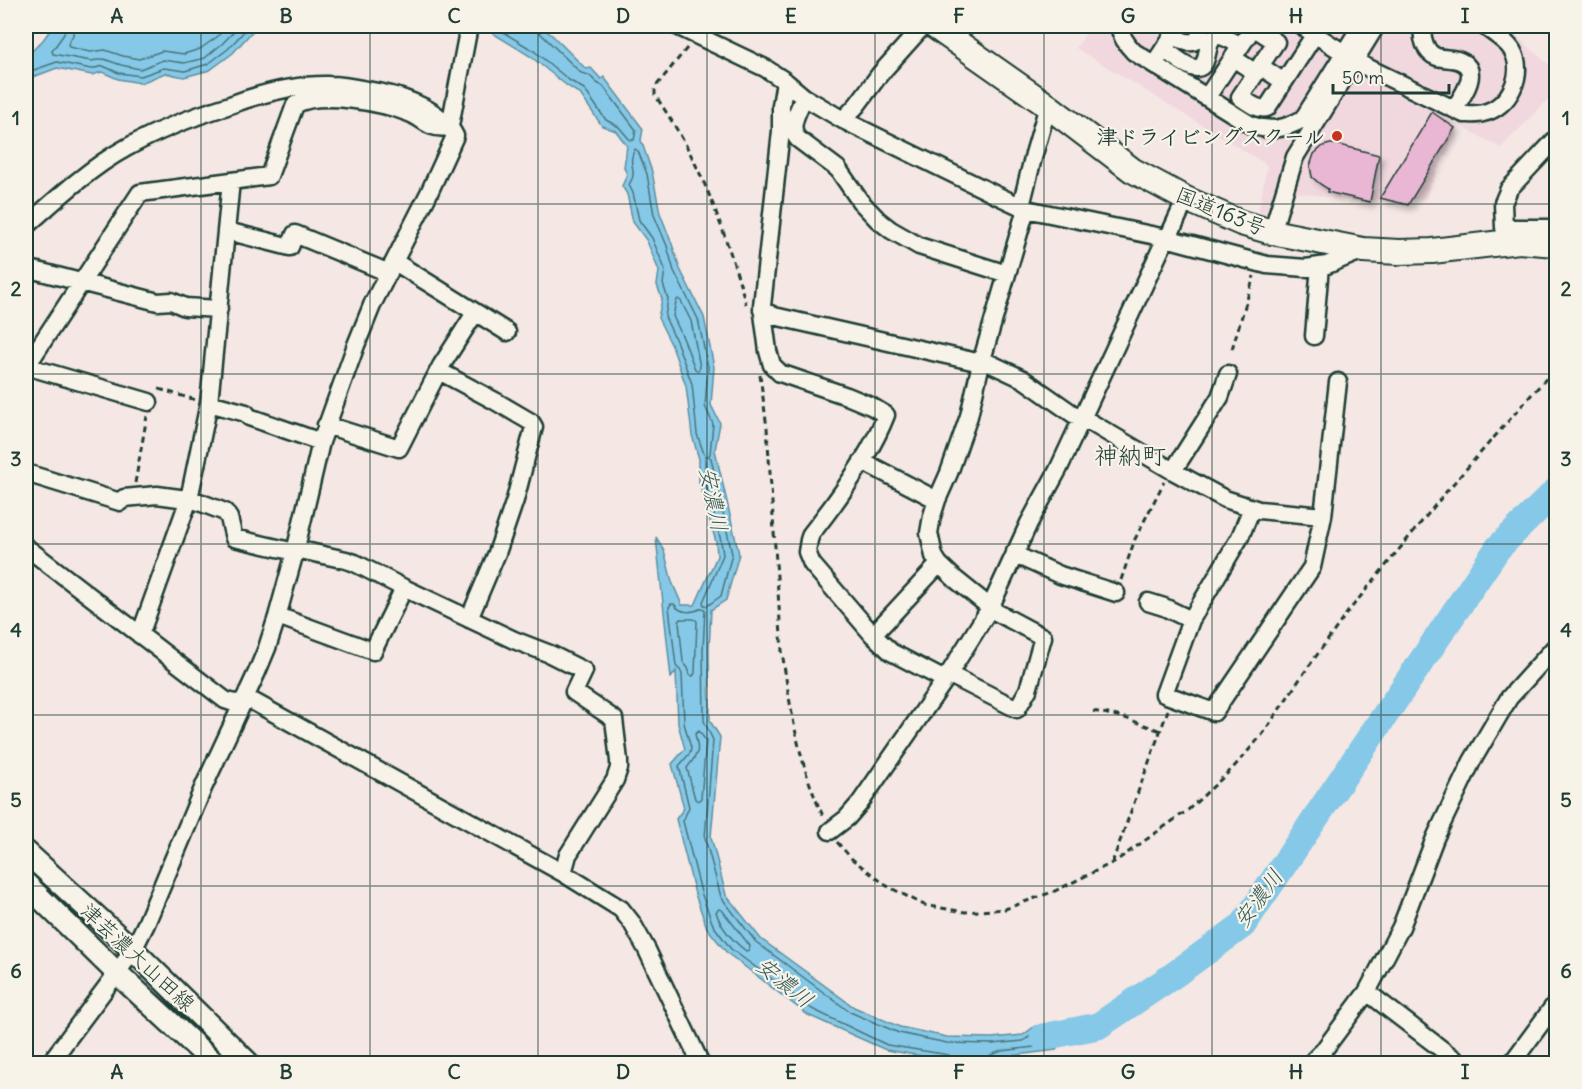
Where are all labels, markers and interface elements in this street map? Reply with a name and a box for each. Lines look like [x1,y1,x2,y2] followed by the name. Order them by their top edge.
[111,3,124,28] text: A
[279,3,293,28] text: B
[447,3,461,28] text: C
[616,3,630,28] text: D
[785,3,797,28] text: E
[953,3,965,28] text: F
[1121,3,1135,28] text: G
[1289,3,1303,28] text: H
[1461,3,1470,28] text: I
[1333,57,1448,95] scale bar
[1342,66,1384,89] text: 50 m
[12,105,20,130] text: 1
[1562,105,1570,130] text: 1
[1097,123,1325,150] place label: 津ドライビングスクール
[1330,129,1344,143] marker: 津ドライビングスクール
[1172,181,1270,241] street label: 国道163号
[11,276,22,301] text: 2
[1561,276,1572,301] text: 2
[1094,440,1166,470] district label: 神納町
[10,446,22,471] text: 3
[1560,446,1572,471] text: 3
[694,464,734,534] water label: 安濃川
[10,617,22,642] text: 4
[1560,617,1572,642] text: 4
[10,787,22,812] text: 5
[1560,787,1572,812] text: 5
[1227,863,1289,933] water label: 安濃川
[75,897,201,1017] street label: 津芸濃大山田線
[751,950,819,1014] water label: 安濃川
[10,958,22,983] text: 6
[1560,958,1572,983] text: 6
[111,1059,124,1084] text: A
[279,1059,293,1084] text: B
[447,1059,461,1084] text: C
[616,1059,630,1084] text: D
[785,1059,797,1084] text: E
[953,1059,965,1084] text: F
[1121,1059,1135,1084] text: G
[1289,1059,1303,1084] text: H
[1461,1059,1470,1084] text: I

